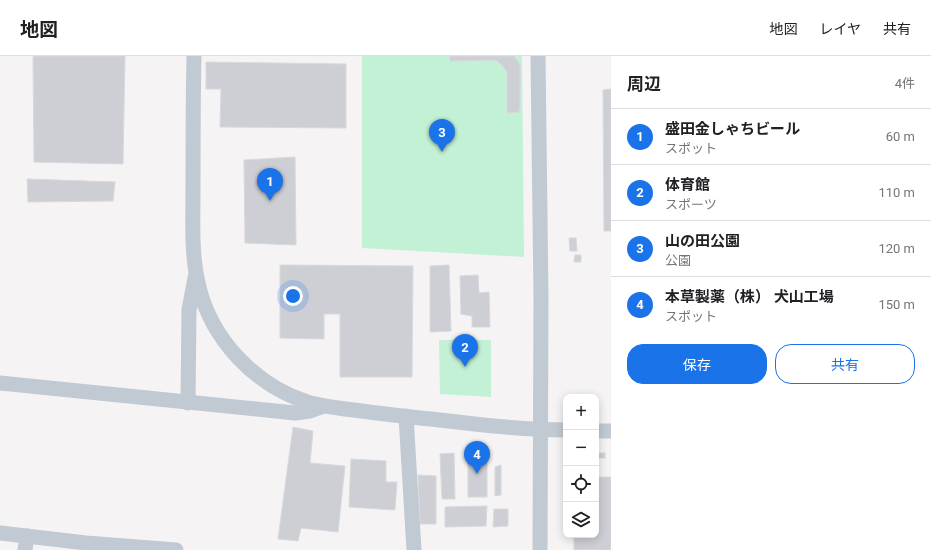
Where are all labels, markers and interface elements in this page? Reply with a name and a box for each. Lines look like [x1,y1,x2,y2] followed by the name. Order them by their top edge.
[20,18,58,41] text: 地図
[769,21,797,37] text: 地図
[819,21,861,37] text: レイヤ
[883,21,911,37] text: 共有
[627,74,661,94] text: 周辺
[895,76,915,91] text: 4件
[429,119,455,152] pin: 3
[665,120,800,138] text: 盛田金しゃちビール
[636,129,644,144] text: 1
[886,129,915,144] text: 60 m
[665,141,717,156] text: スポット
[257,168,283,201] pin: 1
[665,176,710,194] text: 体育館
[636,185,644,200] text: 2
[878,185,915,200] text: 110 m
[665,197,717,212] text: スポーツ
[665,232,740,250] text: 山の田公園
[636,241,644,256] text: 3
[878,241,915,256] text: 120 m
[665,253,691,268] text: 公園
[283,286,303,306] your location
[665,288,834,306] text: 本草製薬（株） 犬山工場
[636,297,644,312] text: 4
[878,297,915,312] text: 150 m
[665,309,717,324] text: スポット
[452,334,478,367] pin: 2
[627,344,767,384] button: 保存
[775,344,915,384] button: 共有
[563,394,599,538] map controls
[563,394,599,430] button: +
[563,430,599,466] button: −
[464,441,490,474] pin: 4
[563,466,599,502] button: locate
[563,502,599,538] button: layers

